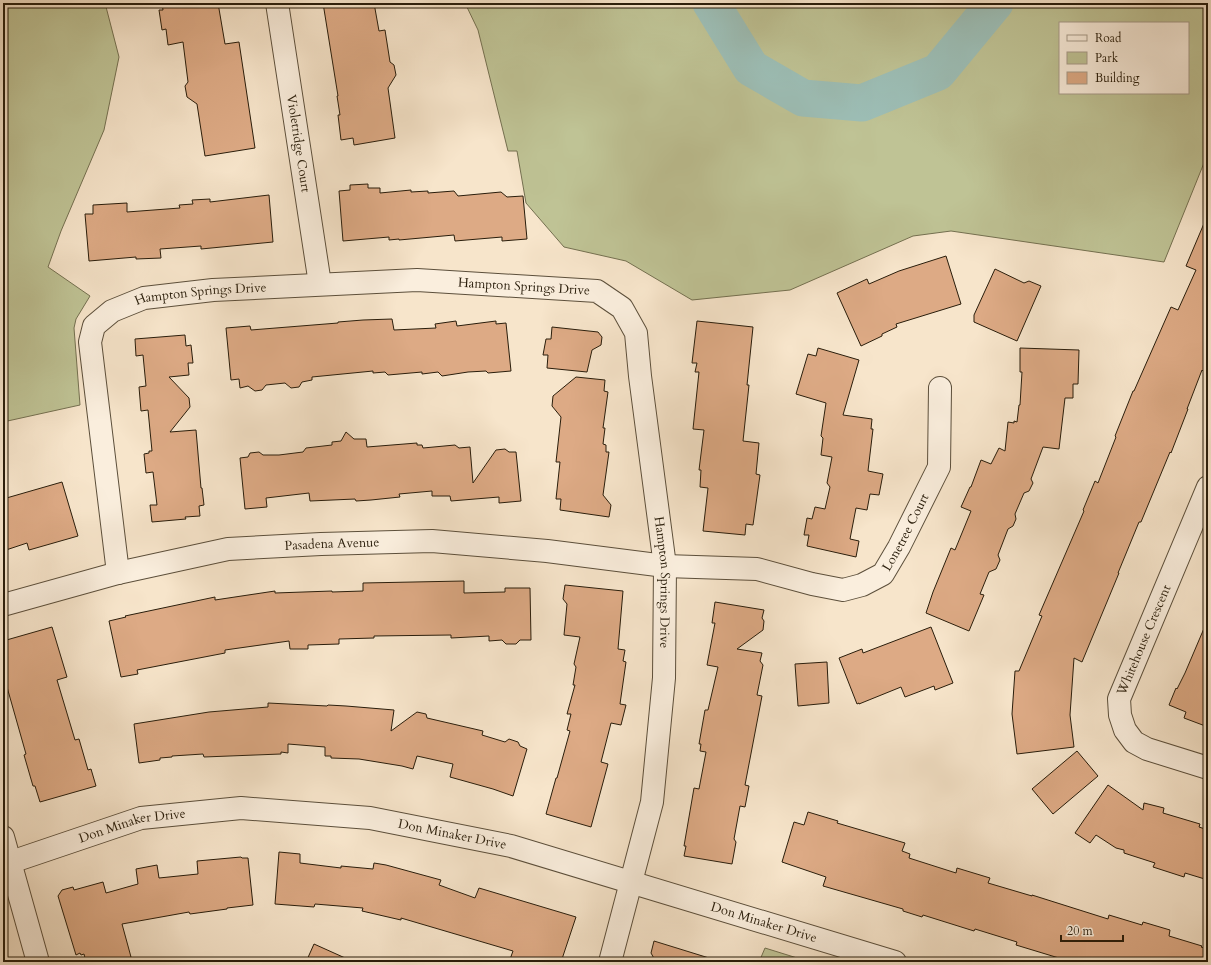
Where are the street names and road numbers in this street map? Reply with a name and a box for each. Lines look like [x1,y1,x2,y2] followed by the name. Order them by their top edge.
[282,93,315,193] street label: Violetridge Court
[457,274,591,300] street label: Hampton Springs Drive
[132,278,267,310] street label: Hampton Springs Drive
[878,490,933,574] street label: Lonetree Court
[650,515,674,648] street label: Hampton Springs Drive
[284,533,380,555] street label: Pasadena Avenue
[1112,582,1175,699] street label: Whitehouse Crescent
[76,805,187,847] street label: Don Minaker Drive
[397,815,508,854] street label: Don Minaker Drive
[709,898,819,947] street label: Don Minaker Drive

